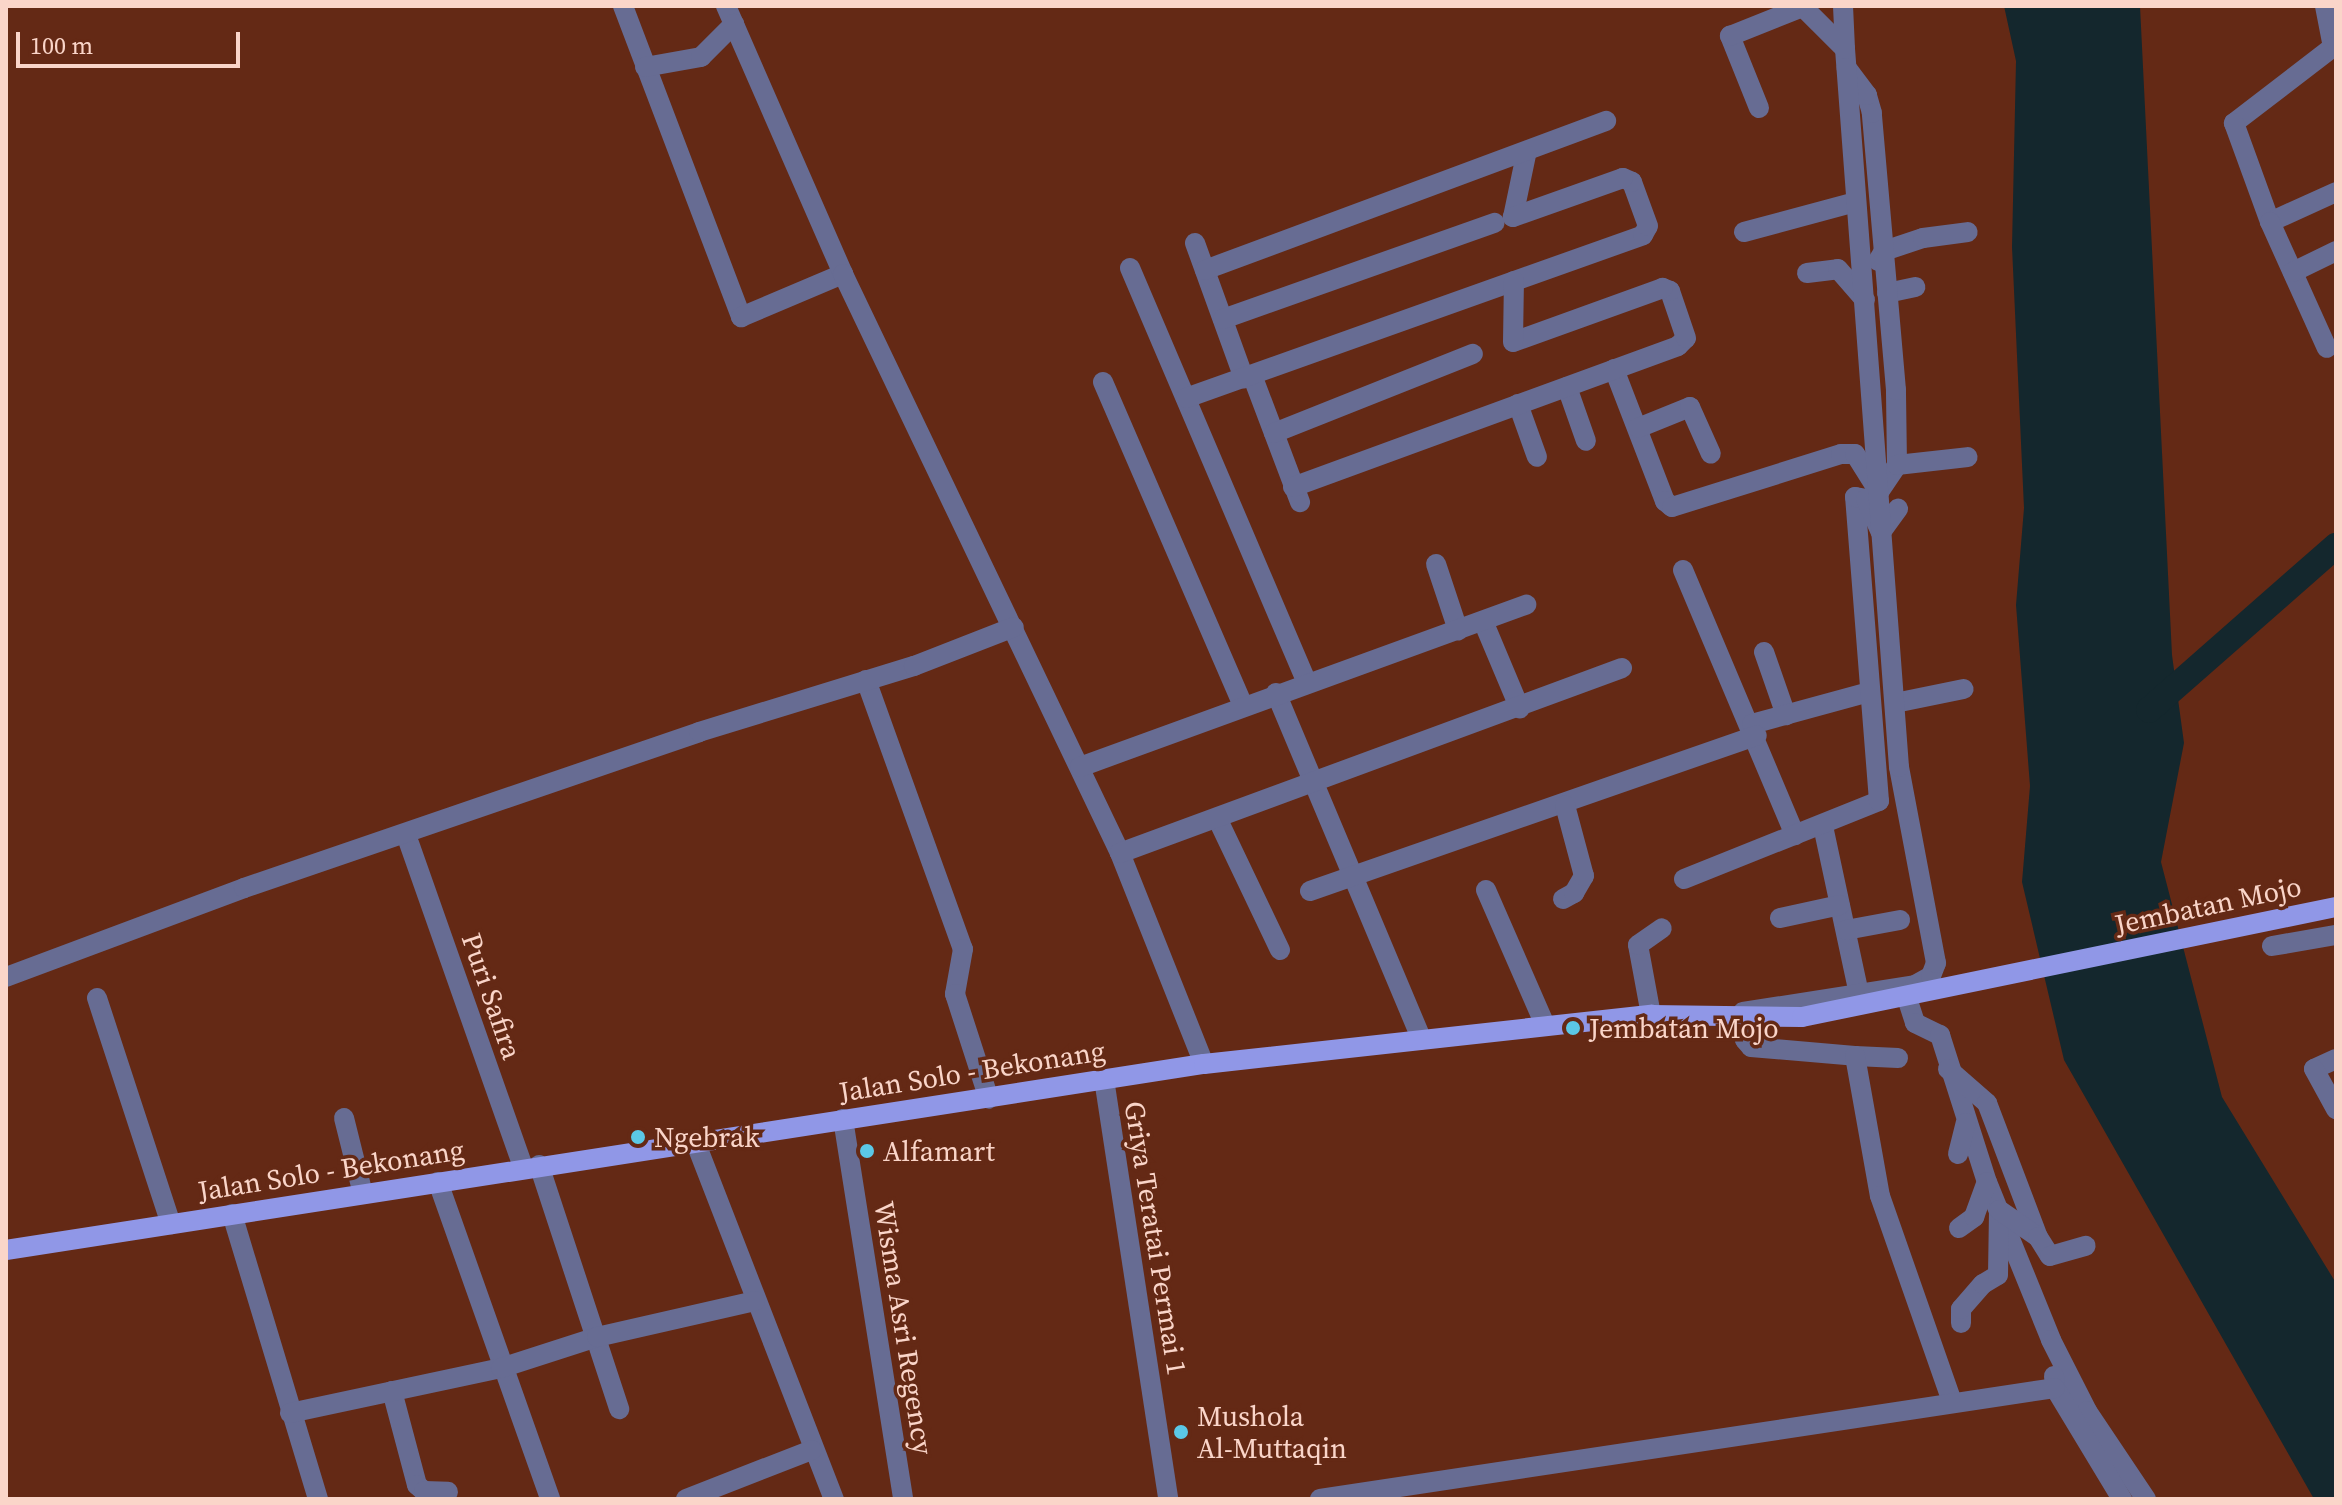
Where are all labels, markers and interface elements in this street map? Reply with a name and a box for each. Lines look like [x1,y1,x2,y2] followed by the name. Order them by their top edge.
[20,16,244,66] scale bar
[30,29,93,62] text: 100 m
[2112,869,2304,941] street label: Jembatan Mojo
[455,929,529,1063] street label: Puri Safira
[1589,1011,1779,1045] place label: Jembatan Mojo
[1564,1019,1582,1037] marker: Jembatan Mojo
[837,1033,1107,1109] street label: Jalan Solo - Bekonang
[1118,1098,1194,1378] street label: Griya Teratai Permai 1
[654,1120,759,1154] place label: Ngebrak
[629,1128,647,1146] marker: Ngebrak
[196,1132,466,1208] street label: Jalan Solo - Bekonang
[883,1134,995,1168] place label: Alfamart
[858,1142,876,1160] marker: Alfamart
[867,1199,941,1457] street label: Wisma Asri Regency
[1197,1399,1347,1465] place label: Mushola Al-Muttaqin
[1172,1423,1190,1441] marker: Mushola Al-Muttaqin

